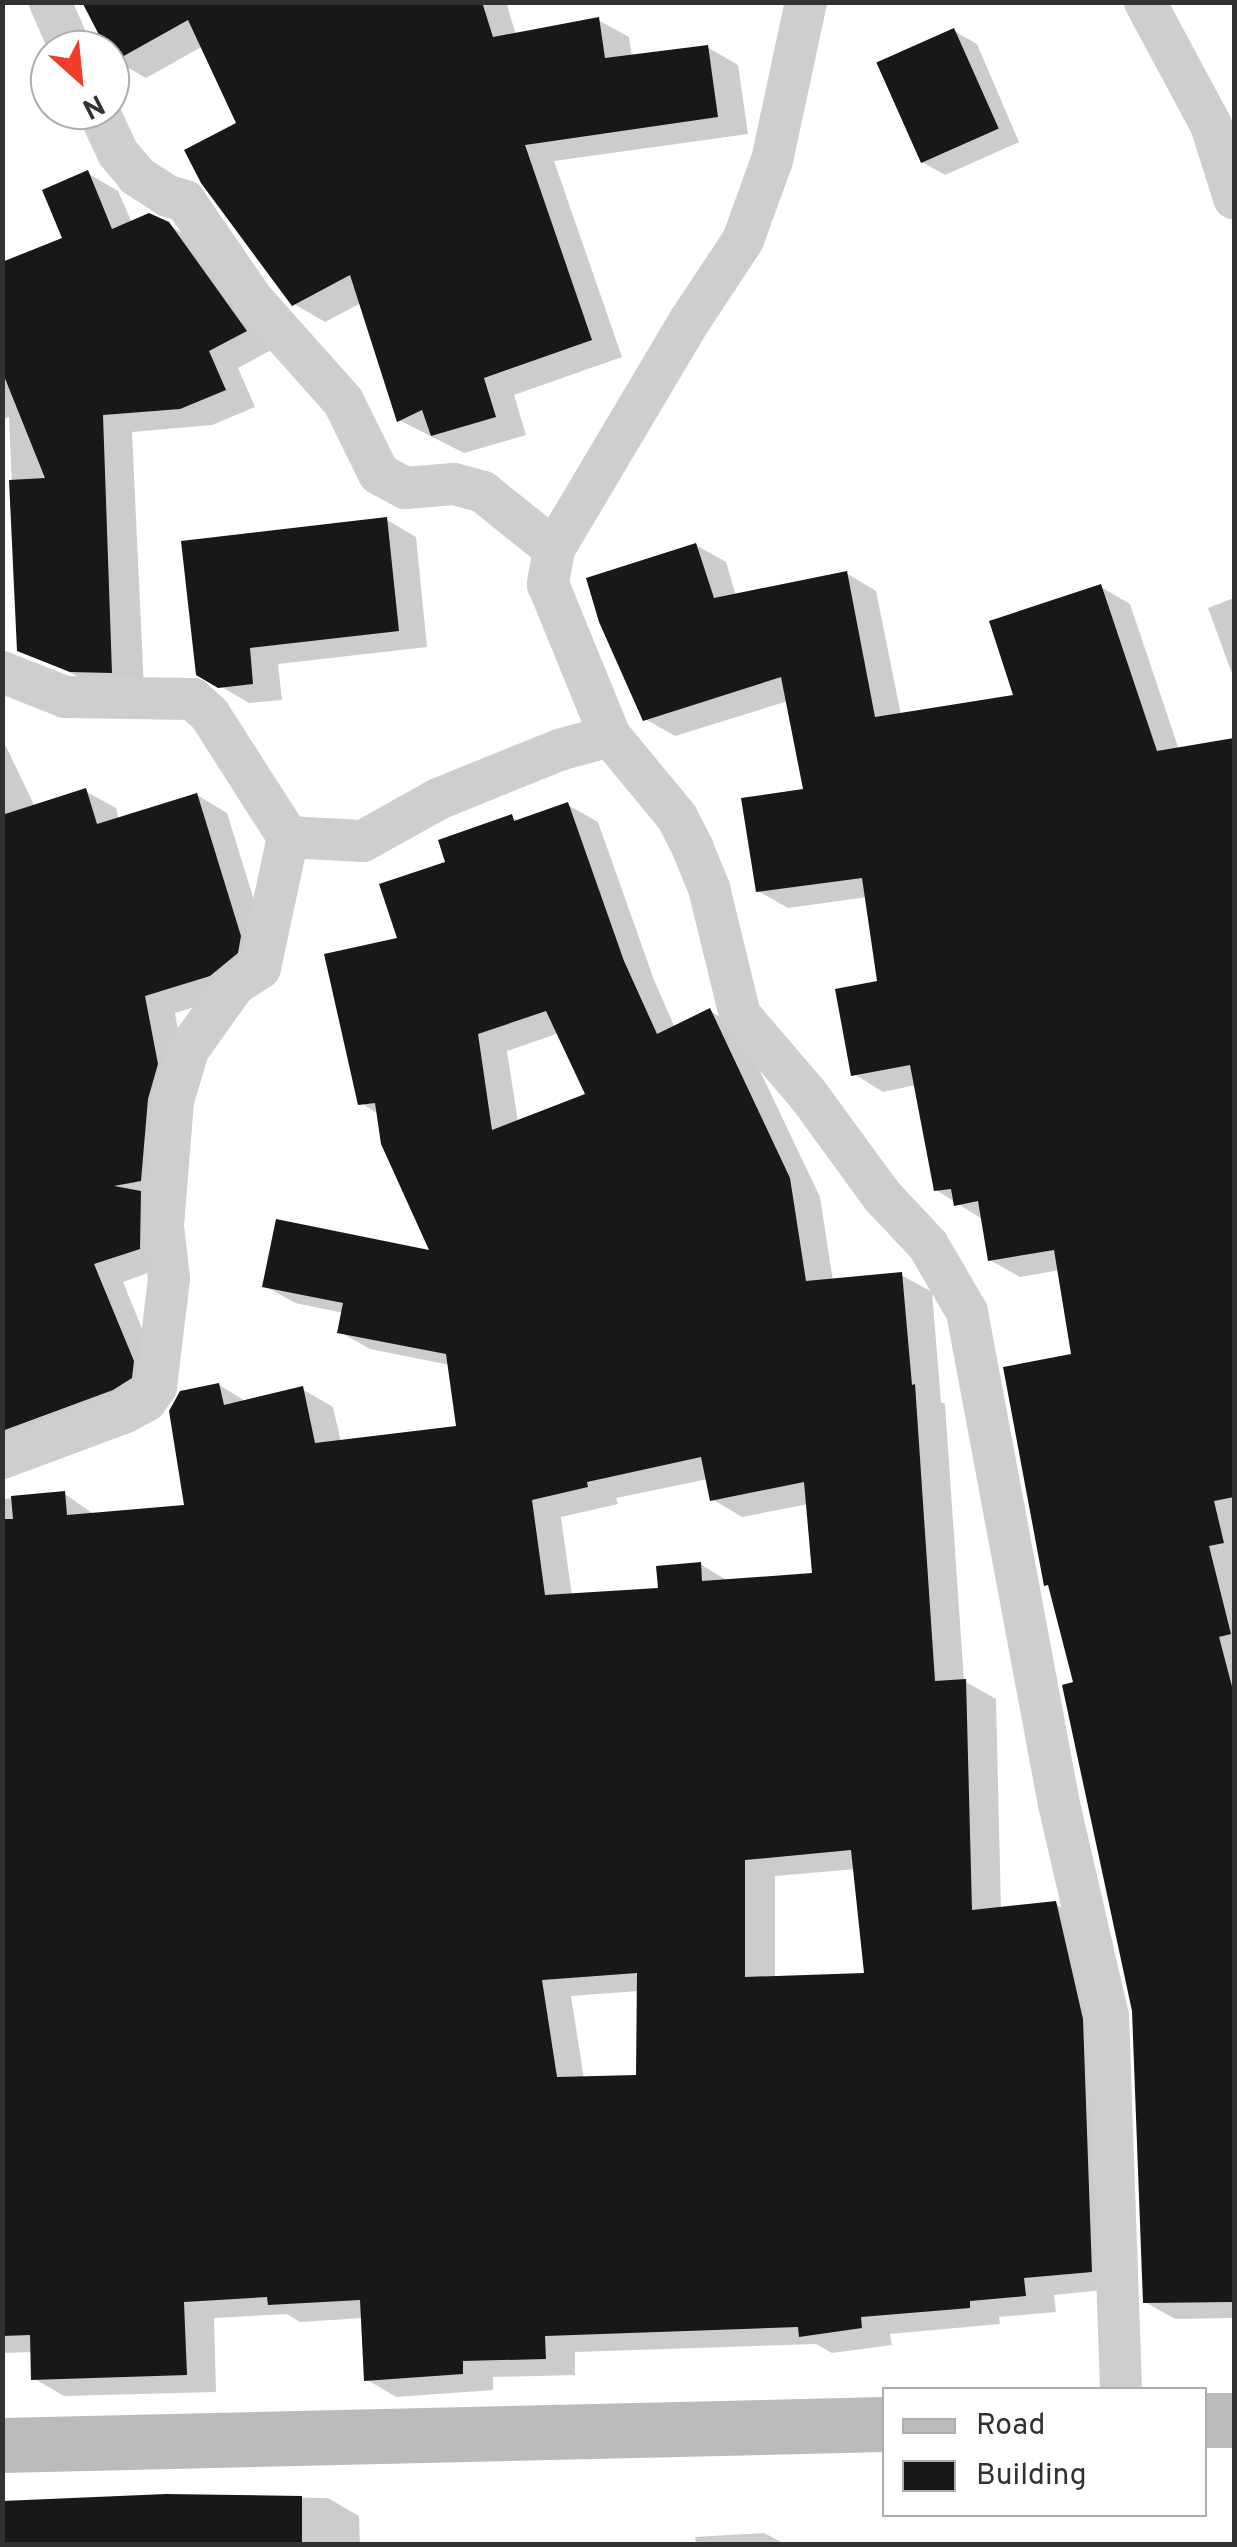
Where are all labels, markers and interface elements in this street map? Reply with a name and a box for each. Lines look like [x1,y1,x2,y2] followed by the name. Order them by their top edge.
[30,30,130,130] north arrow
[76,84,110,126] text: N
[882,2387,1207,2517] legend
[976,2408,1045,2445] text: Road
[976,2458,1087,2495] text: Building

